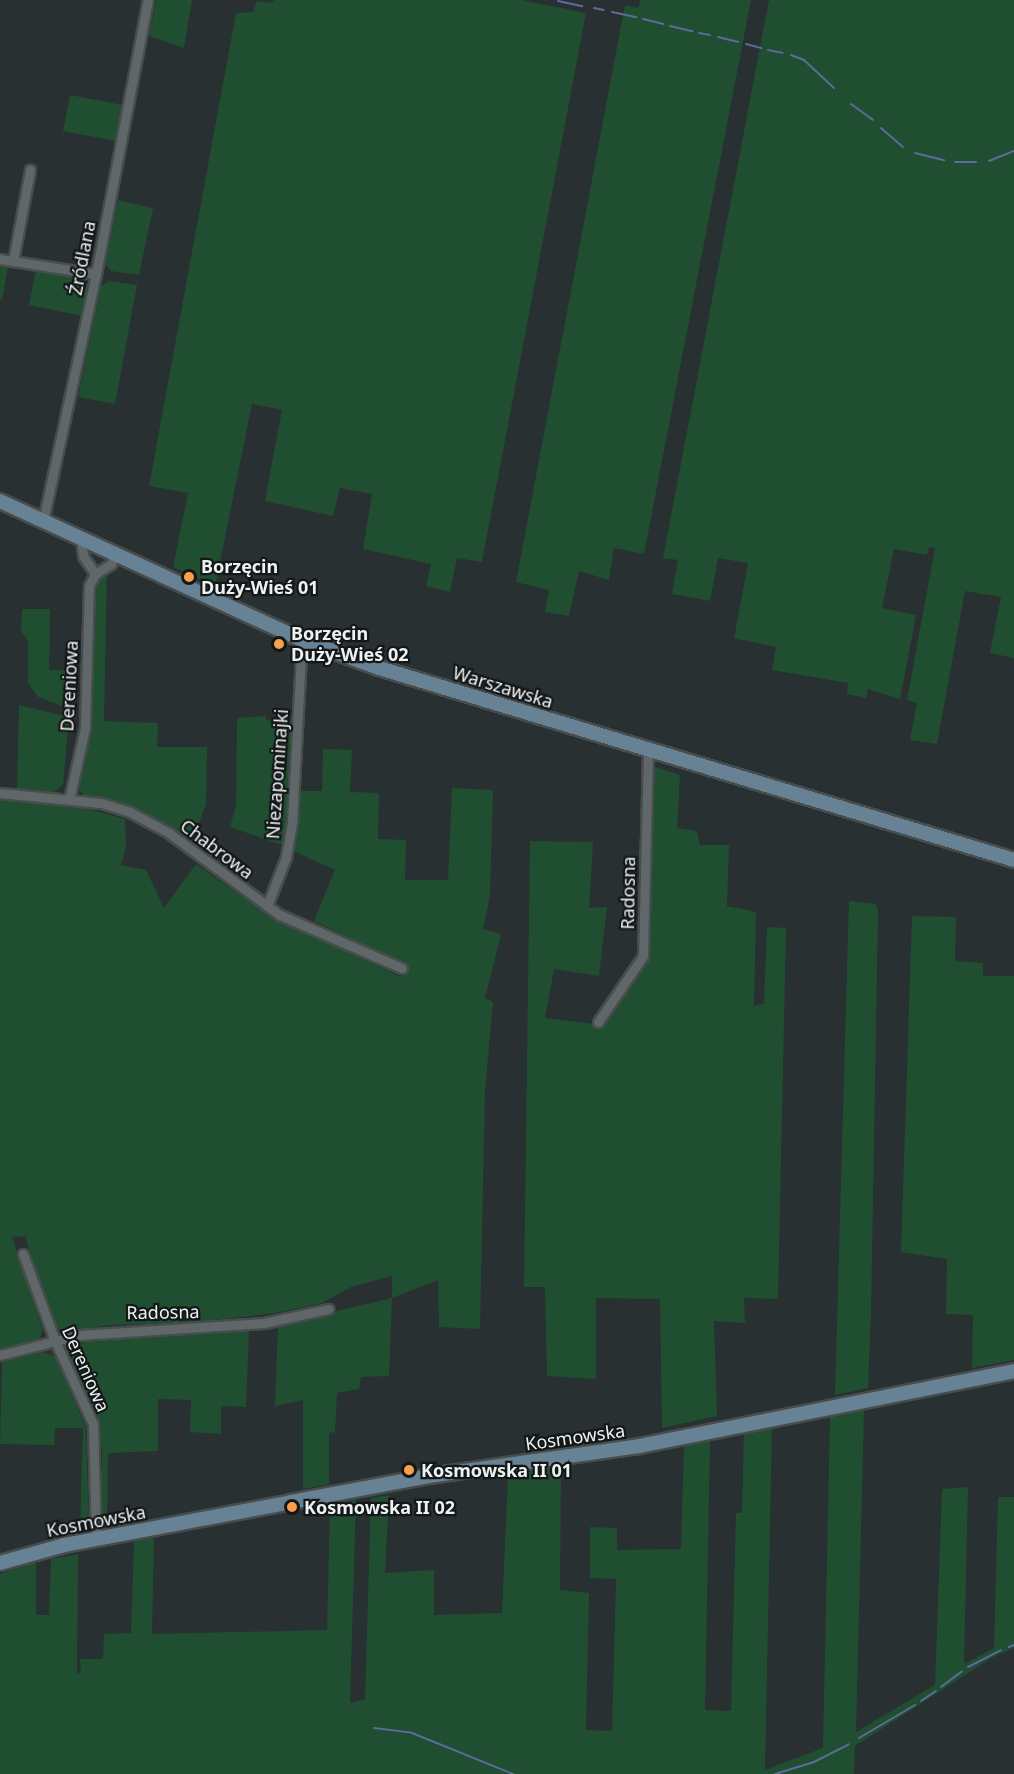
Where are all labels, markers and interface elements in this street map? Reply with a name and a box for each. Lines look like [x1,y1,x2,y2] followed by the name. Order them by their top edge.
[64,219,100,297] street label: Źródlana
[201,556,319,598] place label: Borzęcin Duży-Wieś 01
[182,570,196,584] marker: Borzęcin Duży-Wieś 01
[291,623,409,666] place label: Borzęcin Duży-Wieś 02
[272,637,286,651] marker: Borzęcin Duży-Wieś 02
[56,640,82,732] street label: Dereniowa
[450,662,556,712] street label: Warszawska
[262,708,292,840] street label: Niezapominajki
[176,815,258,883] street label: Chabrowa
[617,856,639,930] street label: Radosna
[126,1301,200,1323] street label: Radosna
[58,1323,114,1415] street label: Dereniowa
[524,1419,626,1455] street label: Kosmowska
[421,1459,572,1481] place label: Kosmowska II 01
[402,1463,416,1477] marker: Kosmowska II 01
[304,1496,455,1518] place label: Kosmowska II 02
[285,1500,299,1514] marker: Kosmowska II 02
[45,1501,147,1541] street label: Kosmowska

